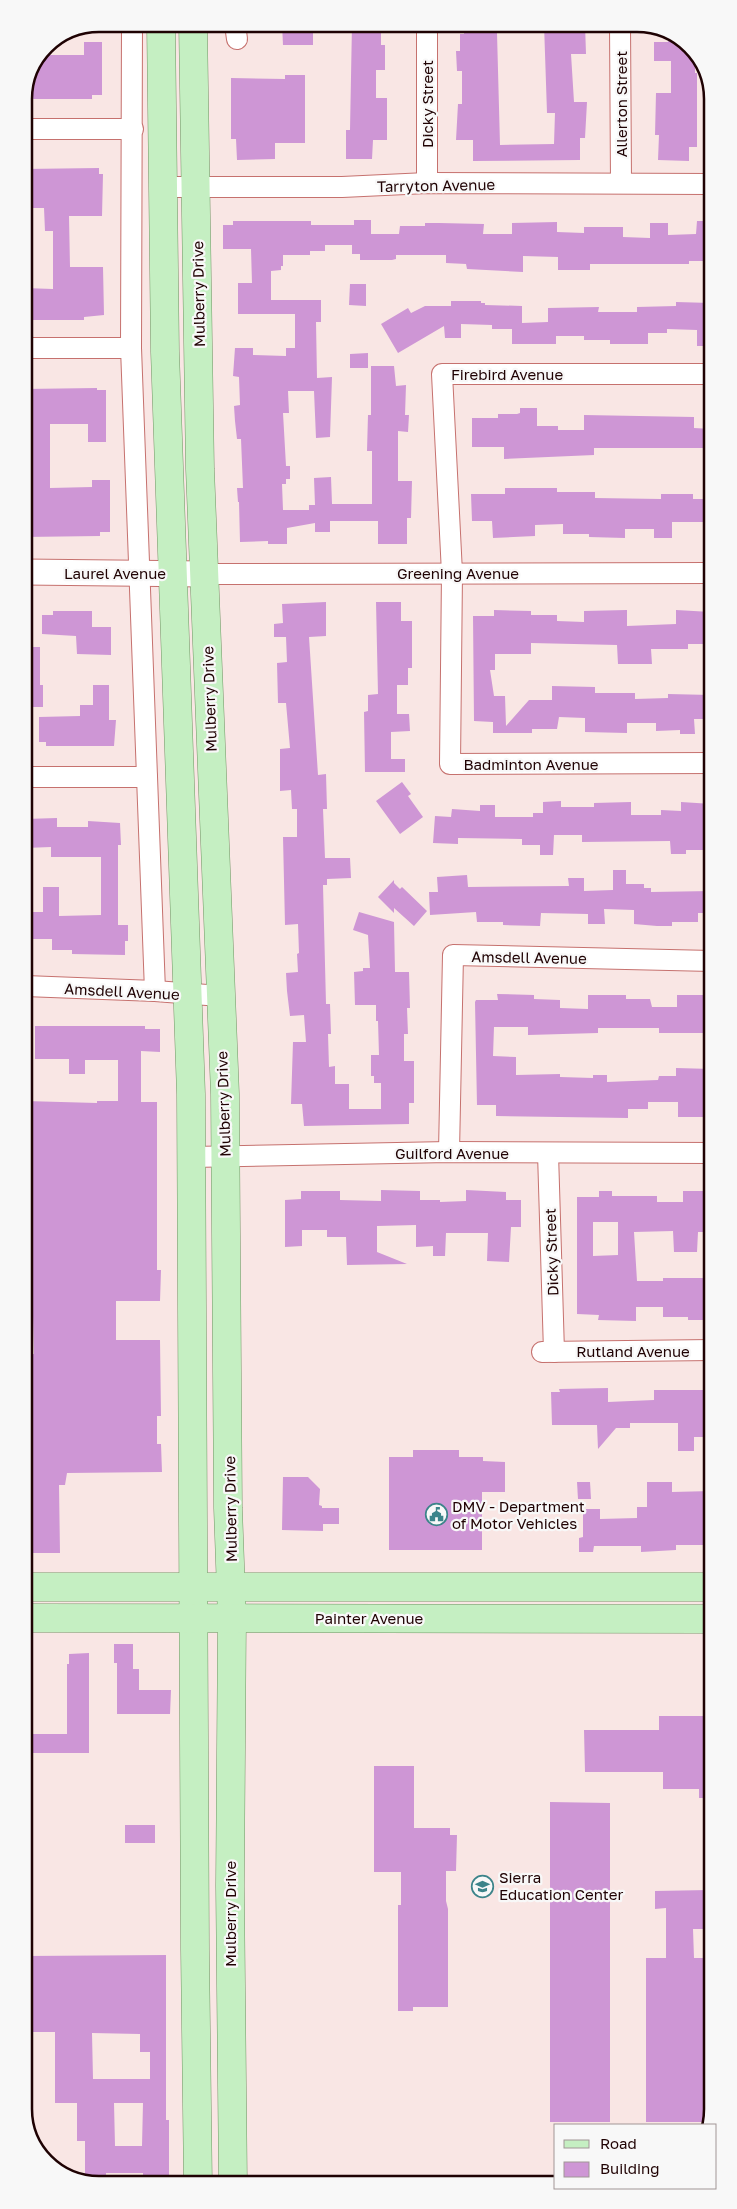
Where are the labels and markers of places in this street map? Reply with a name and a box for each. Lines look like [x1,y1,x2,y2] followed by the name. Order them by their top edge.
[452,1497,585,1532] place label: DMV - Department of Motor Vehicles
[424,1503,448,1527] public building icon: DMV - Department of Motor Vehicles
[499,1868,623,1903] place label: Sierra Education Center
[471,1874,495,1898] school or university icon: Sierra Education Center

